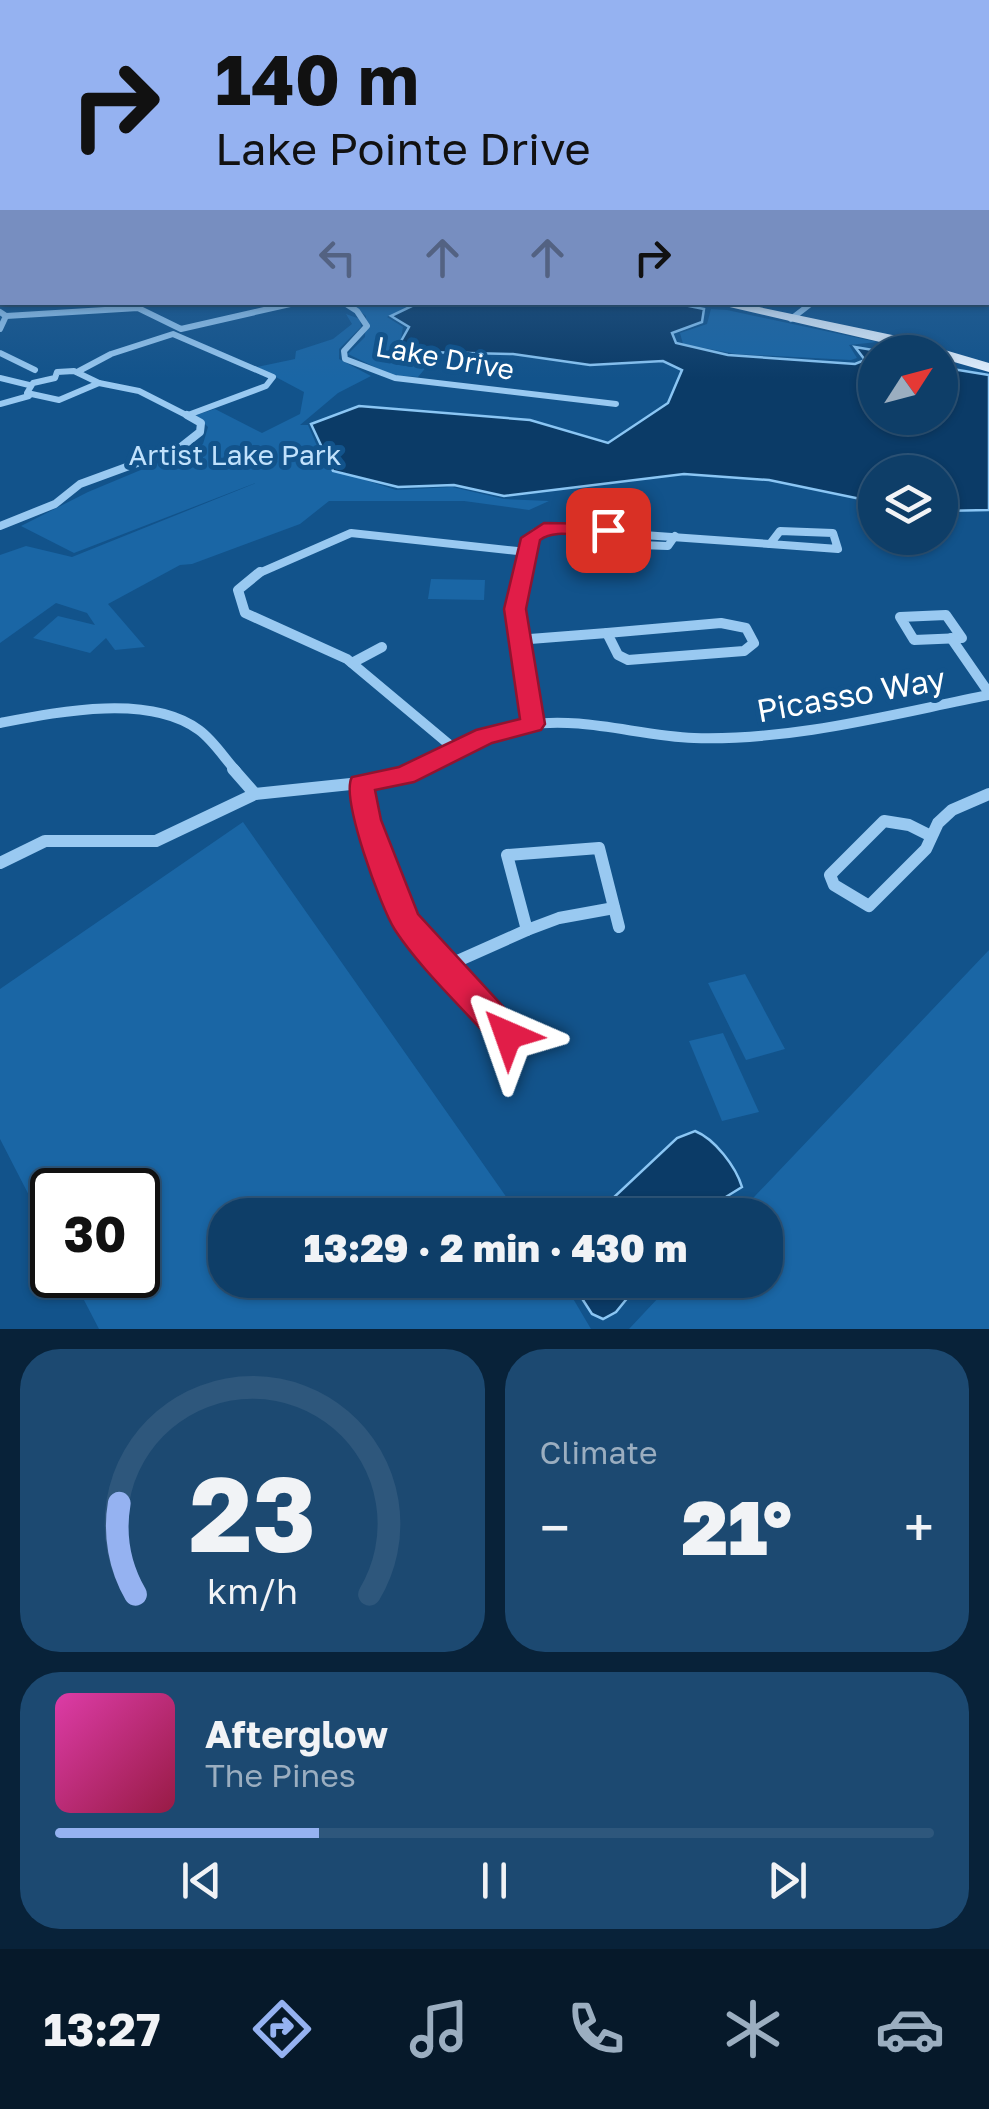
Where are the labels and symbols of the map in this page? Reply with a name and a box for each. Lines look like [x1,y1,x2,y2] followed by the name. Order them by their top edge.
[373,329,517,386] street label: Lake Drive
[858,335,958,435] north arrow
[128,438,342,471] park label: Artist Lake Park
[566,488,651,573] pin
[753,659,948,729] street label: Picasso Way
[456,983,560,1087] position arrow
[30,1168,160,1298] speed limit sign: 30

